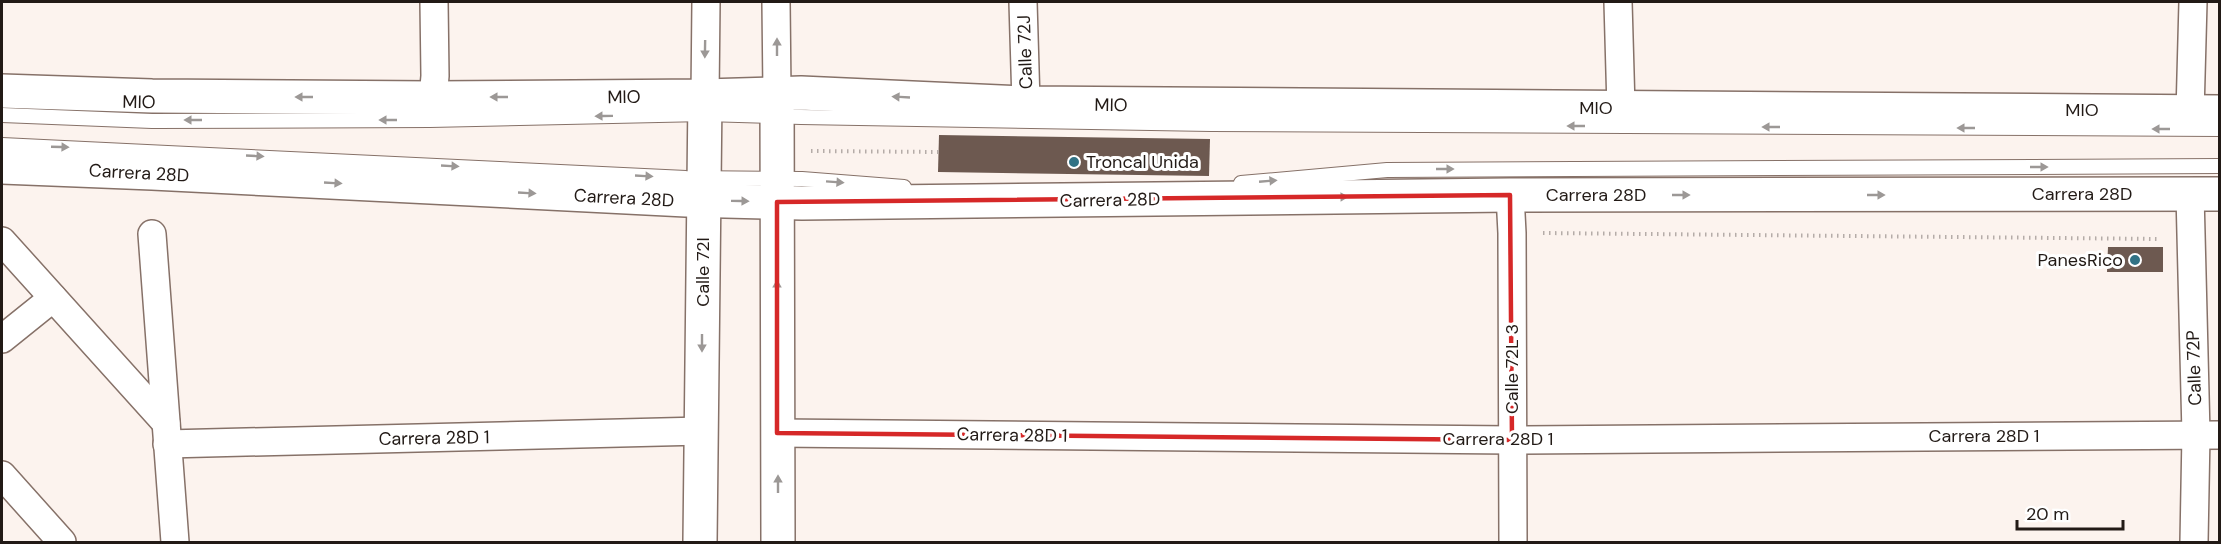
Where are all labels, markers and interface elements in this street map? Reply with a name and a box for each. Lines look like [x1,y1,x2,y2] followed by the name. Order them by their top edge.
[1012,14,1038,90] street label: Calle 72J
[772,38,782,57] one-way arrow
[700,39,710,58] one-way arrow
[607,85,641,109] street label: MIO
[122,90,156,114] street label: MIO
[295,92,314,102] one-way arrow
[490,92,509,102] one-way arrow
[892,93,911,102] one-way arrow
[1094,93,1128,117] street label: MIO
[1579,96,1613,120] street label: MIO
[2065,98,2099,122] street label: MIO
[595,111,614,121] one-way arrow
[184,115,203,125] one-way arrow
[379,115,398,125] one-way arrow
[1567,121,1586,131] one-way arrow
[1762,122,1781,132] one-way arrow
[1957,123,1976,133] one-way arrow
[2152,124,2171,134] one-way arrow
[50,142,69,152] one-way arrow
[1086,150,1199,174] place label: Troncal Unida
[245,151,264,160] one-way arrow
[1067,155,1081,169] marker: Troncal Unida
[88,158,190,188] street label: Carrera 28D
[440,161,459,170] one-way arrow
[2030,162,2049,172] one-way arrow
[1436,164,1455,174] one-way arrow
[635,171,654,180] one-way arrow
[1258,176,1277,186] one-way arrow
[826,177,845,187] one-way arrow
[323,178,342,188] one-way arrow
[2032,182,2132,206] street label: Carrera 28D
[573,183,675,213] street label: Carrera 28D
[1546,183,1646,207] street label: Carrera 28D
[1060,187,1160,213] street label: Carrera 28D
[518,188,537,198] one-way arrow
[1672,190,1691,200] one-way arrow
[1867,190,1886,200] one-way arrow
[1330,192,1349,202] one-way arrow
[731,196,750,206] one-way arrow
[691,237,715,307] street label: Calle 72I
[2038,248,2123,272] place label: PanesRico
[2128,253,2142,267] marker: PanesRico
[772,280,782,299] one-way arrow
[1500,324,1524,414] street label: Calle 72L 3
[2181,330,2207,406] street label: Calle 72P
[697,333,707,352] one-way arrow
[956,422,1068,448] street label: Carrera 28D 1
[1929,424,2039,448] street label: Carrera 28D 1
[378,425,490,451] street label: Carrera 28D 1
[1443,427,1553,451] street label: Carrera 28D 1
[773,475,782,494] one-way arrow
[2017,493,2124,531] scale bar
[2026,502,2069,526] text: 20 m

